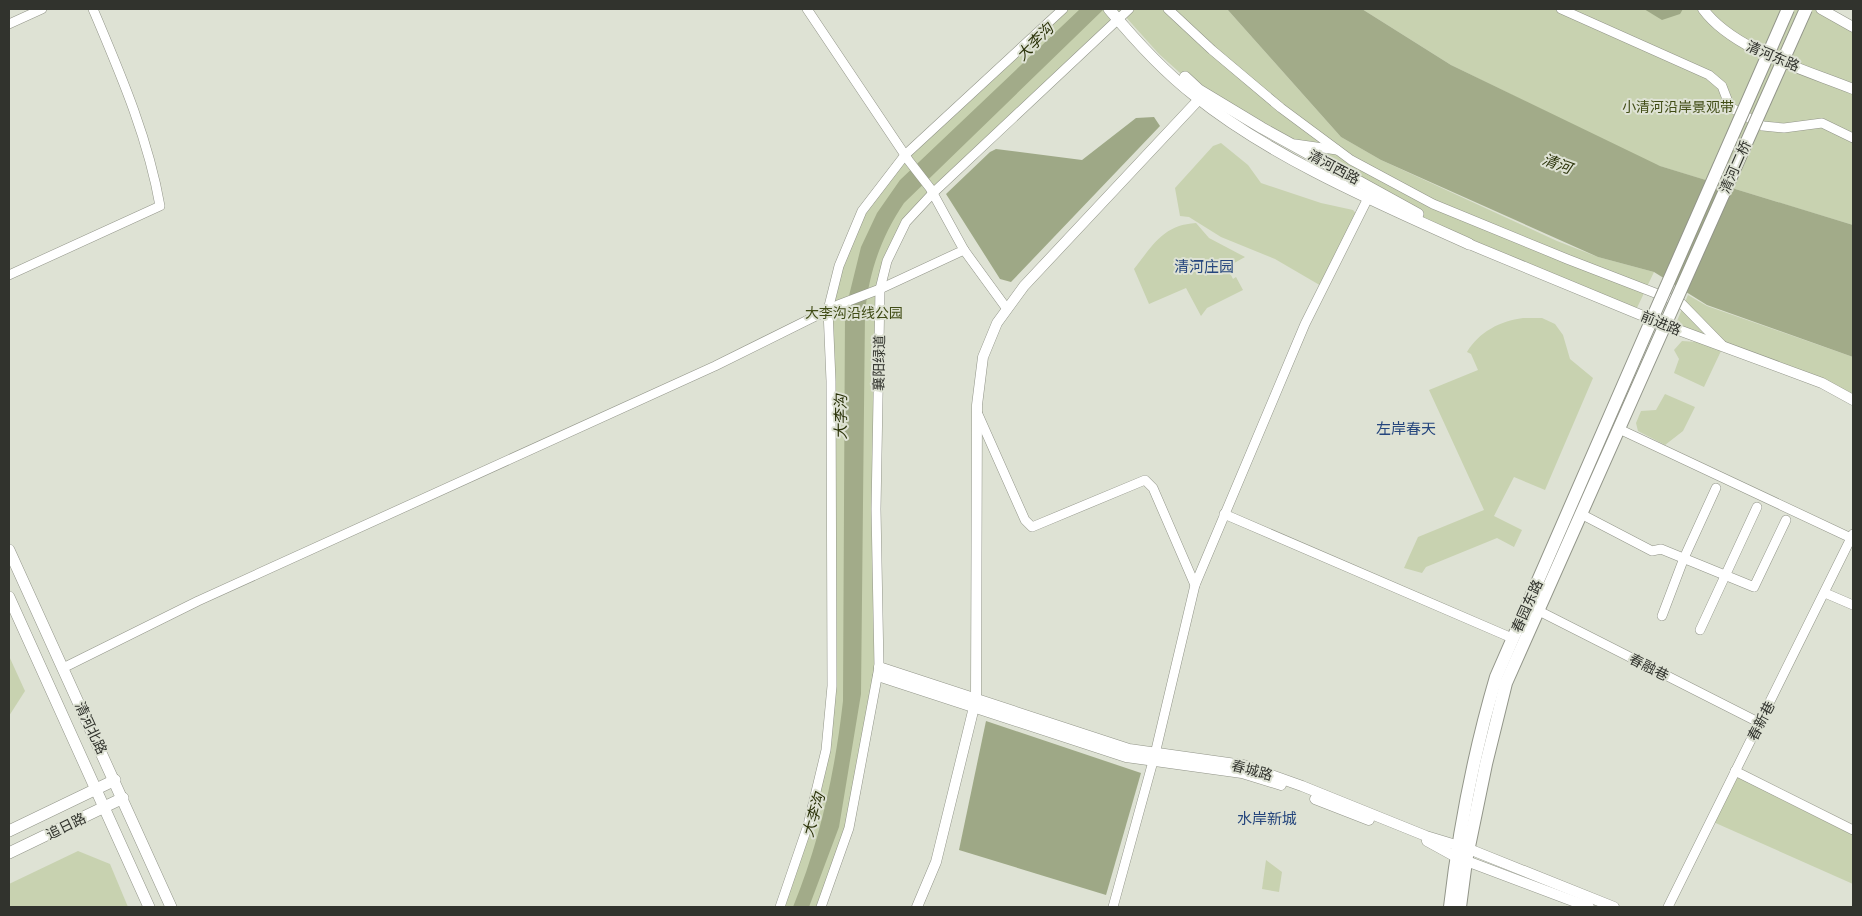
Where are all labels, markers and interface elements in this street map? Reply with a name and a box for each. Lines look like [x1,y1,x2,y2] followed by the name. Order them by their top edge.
[1013,18,1059,64] water label: 大李沟
[1744,38,1802,74] street label: 清河东路
[1622,99,1734,115] park label: 小清河沿岸景观带
[1716,138,1754,196] street label: 清河二桥
[1306,147,1362,187] street label: 清河西路
[1540,150,1577,179] water label: 清河
[1174,258,1234,276] district label: 清河庄园
[805,305,903,321] park label: 大李沟沿线公园
[1639,308,1683,338] street label: 前进路
[871,335,887,391] street label: 襄阳绿道
[832,393,850,440] water label: 大李沟
[1376,420,1436,438] district label: 左岸春天
[1508,577,1546,635] street label: 春园东路
[1627,650,1671,684] street label: 春融巷
[72,699,110,757] street label: 清河北路
[1744,699,1778,743] street label: 春新巷
[1230,757,1274,783] street label: 春城路
[799,789,829,839] water label: 大李沟
[44,810,88,842] street label: 追日路
[1237,810,1297,828] district label: 水岸新城

